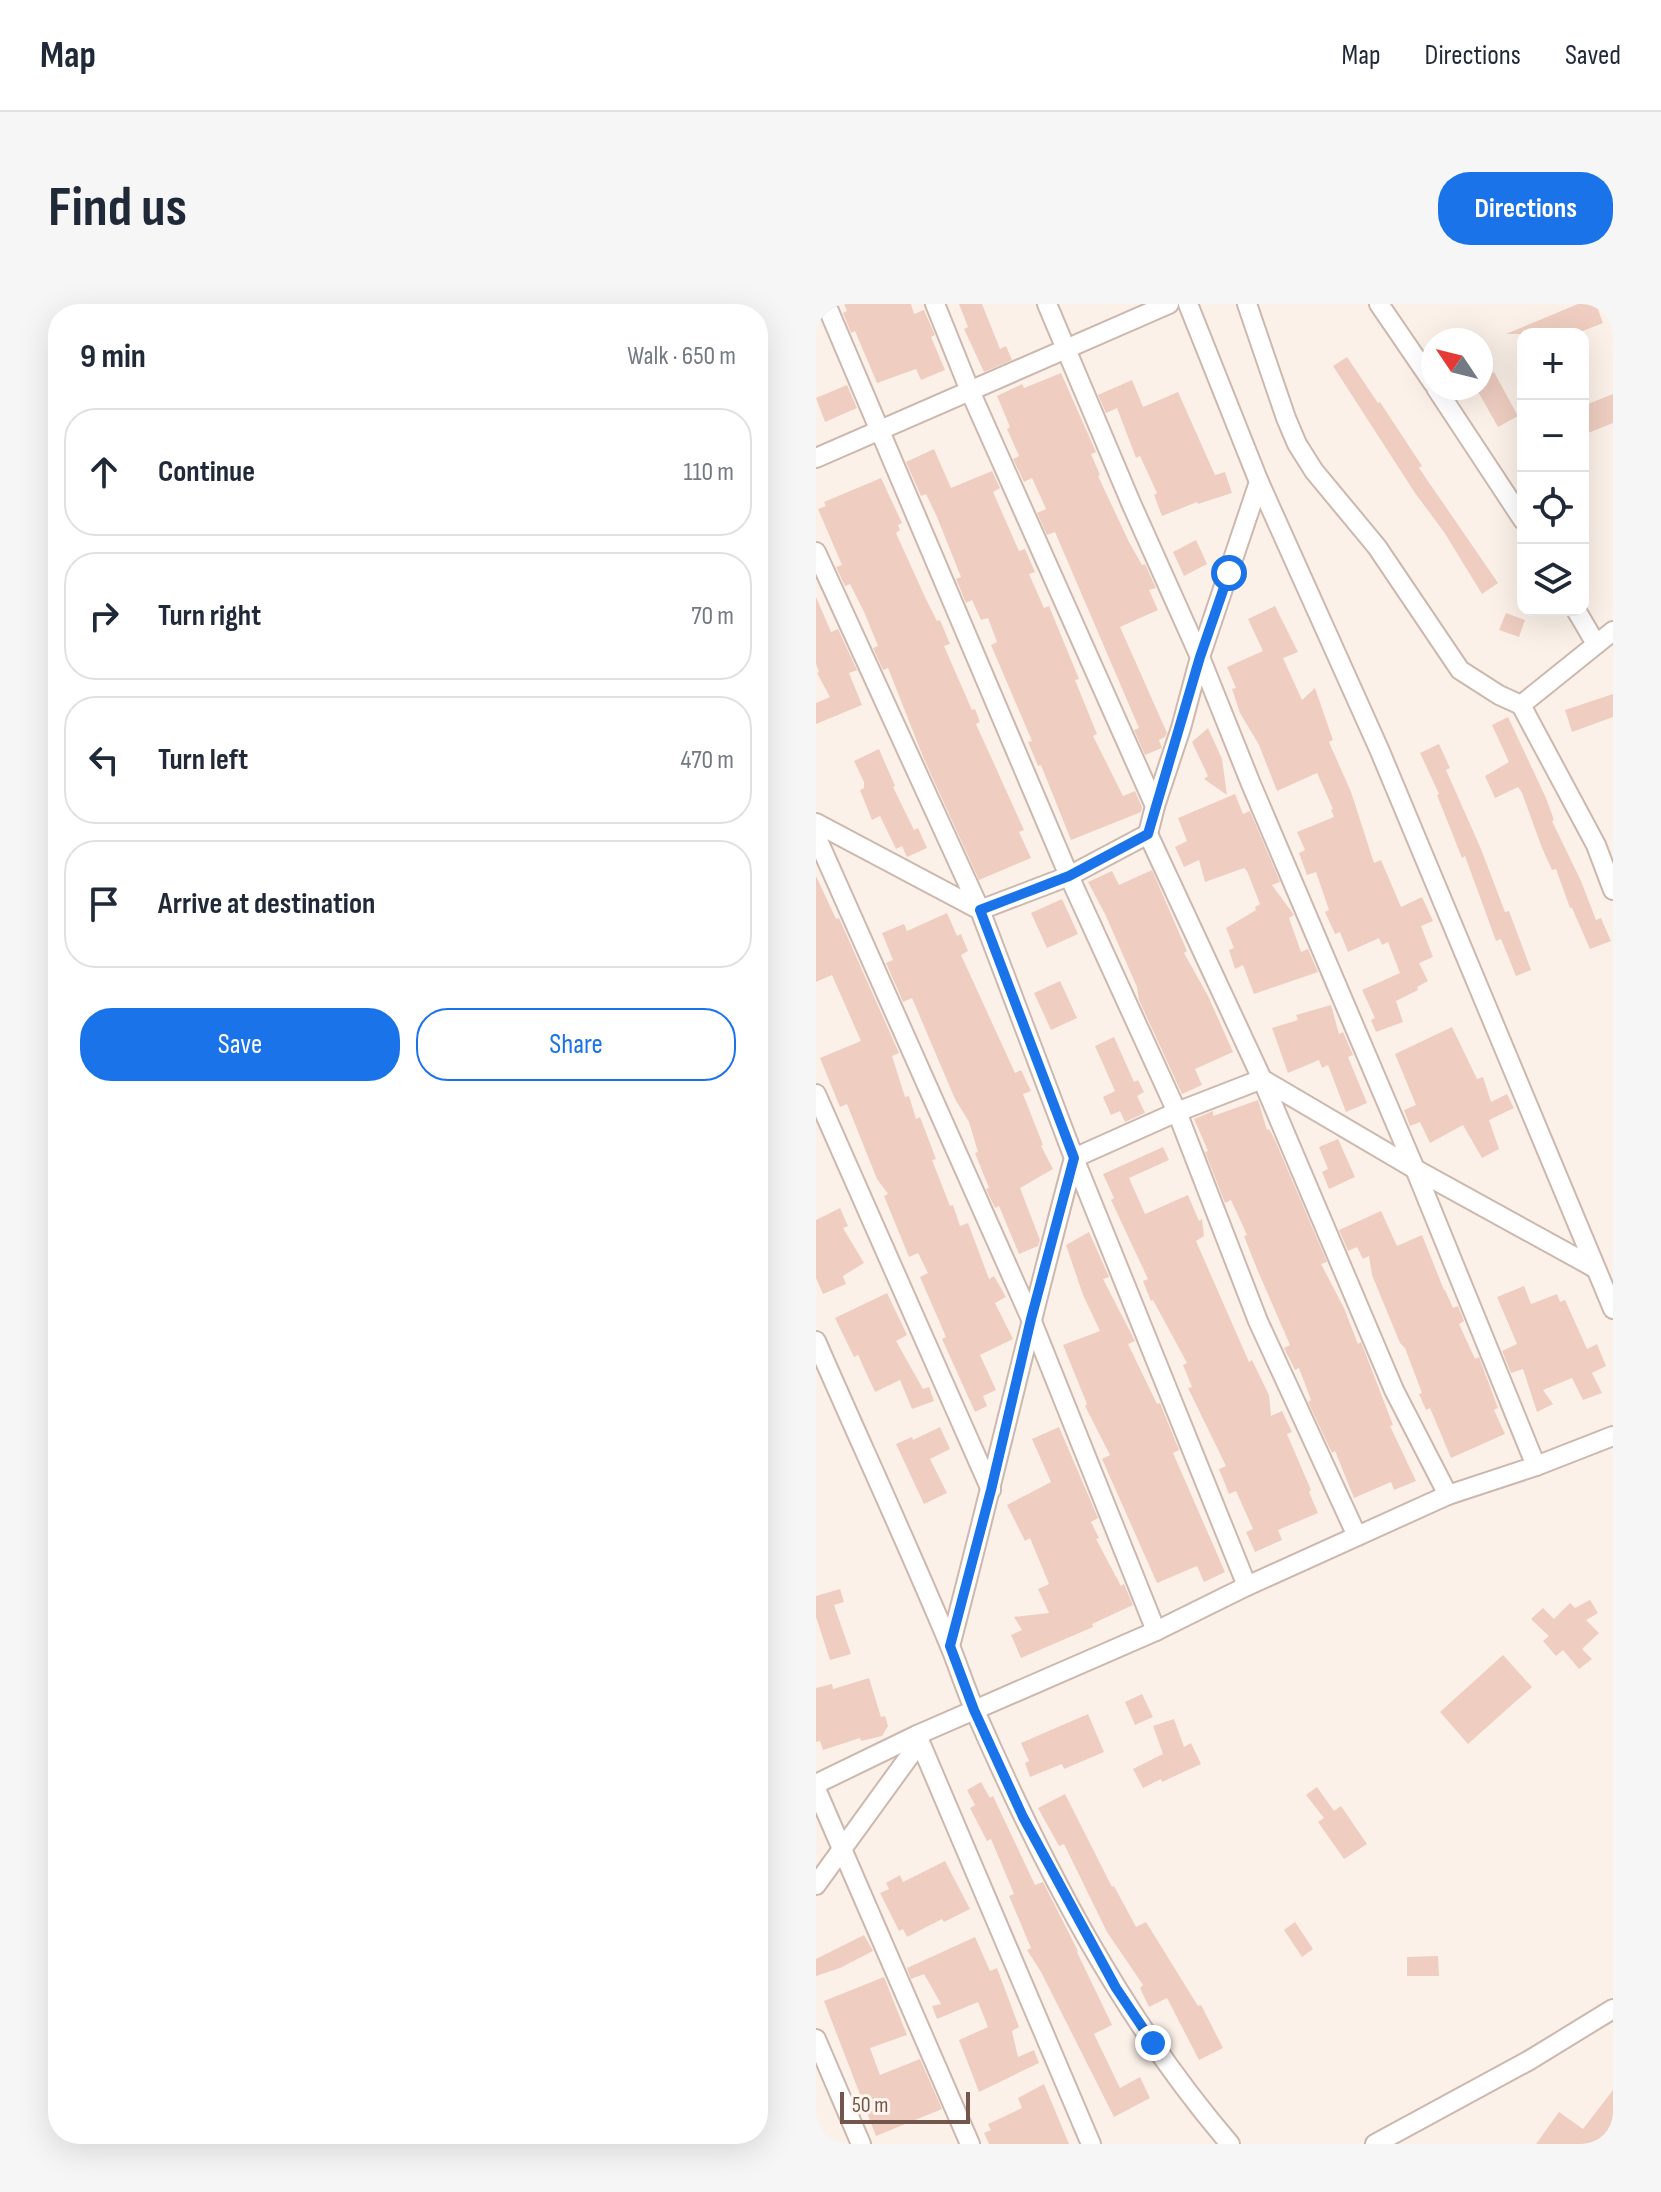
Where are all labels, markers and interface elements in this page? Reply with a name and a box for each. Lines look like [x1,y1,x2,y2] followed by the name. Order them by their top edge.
[40,33,96,78] text: Map
[1342,39,1381,72] text: Map
[1425,39,1521,72] text: Directions
[1565,39,1621,72] text: Saved
[1438,172,1613,245] button: Directions
[48,175,187,242] text: Find us
[1421,328,1493,400] north arrow
[1517,328,1589,616] map controls
[1517,328,1589,400] button: +
[80,336,146,377] text: 9 min
[627,341,736,372] text: Walk · 650 m
[1517,400,1589,472] button: −
[82,450,126,494] icon: ahead
[158,454,255,490] text: Continue
[683,457,734,488] text: 110 m
[1517,472,1589,544] button: locate
[1517,544,1589,616] button: layers
[1211,555,1247,591] route start
[82,594,126,638] icon: right
[158,598,261,634] text: Turn right
[691,601,734,632] text: 70 m
[82,738,126,782] icon: left
[158,742,248,778] text: Turn left
[681,745,734,776] text: 470 m
[82,882,126,926] icon: arrive
[158,886,375,922] text: Arrive at destination
[80,1008,400,1081] button: Save
[416,1008,736,1081] button: Share
[1135,2025,1171,2061] route end
[840,2088,970,2124] scale bar
[852,2092,888,2119] text: 50 m

